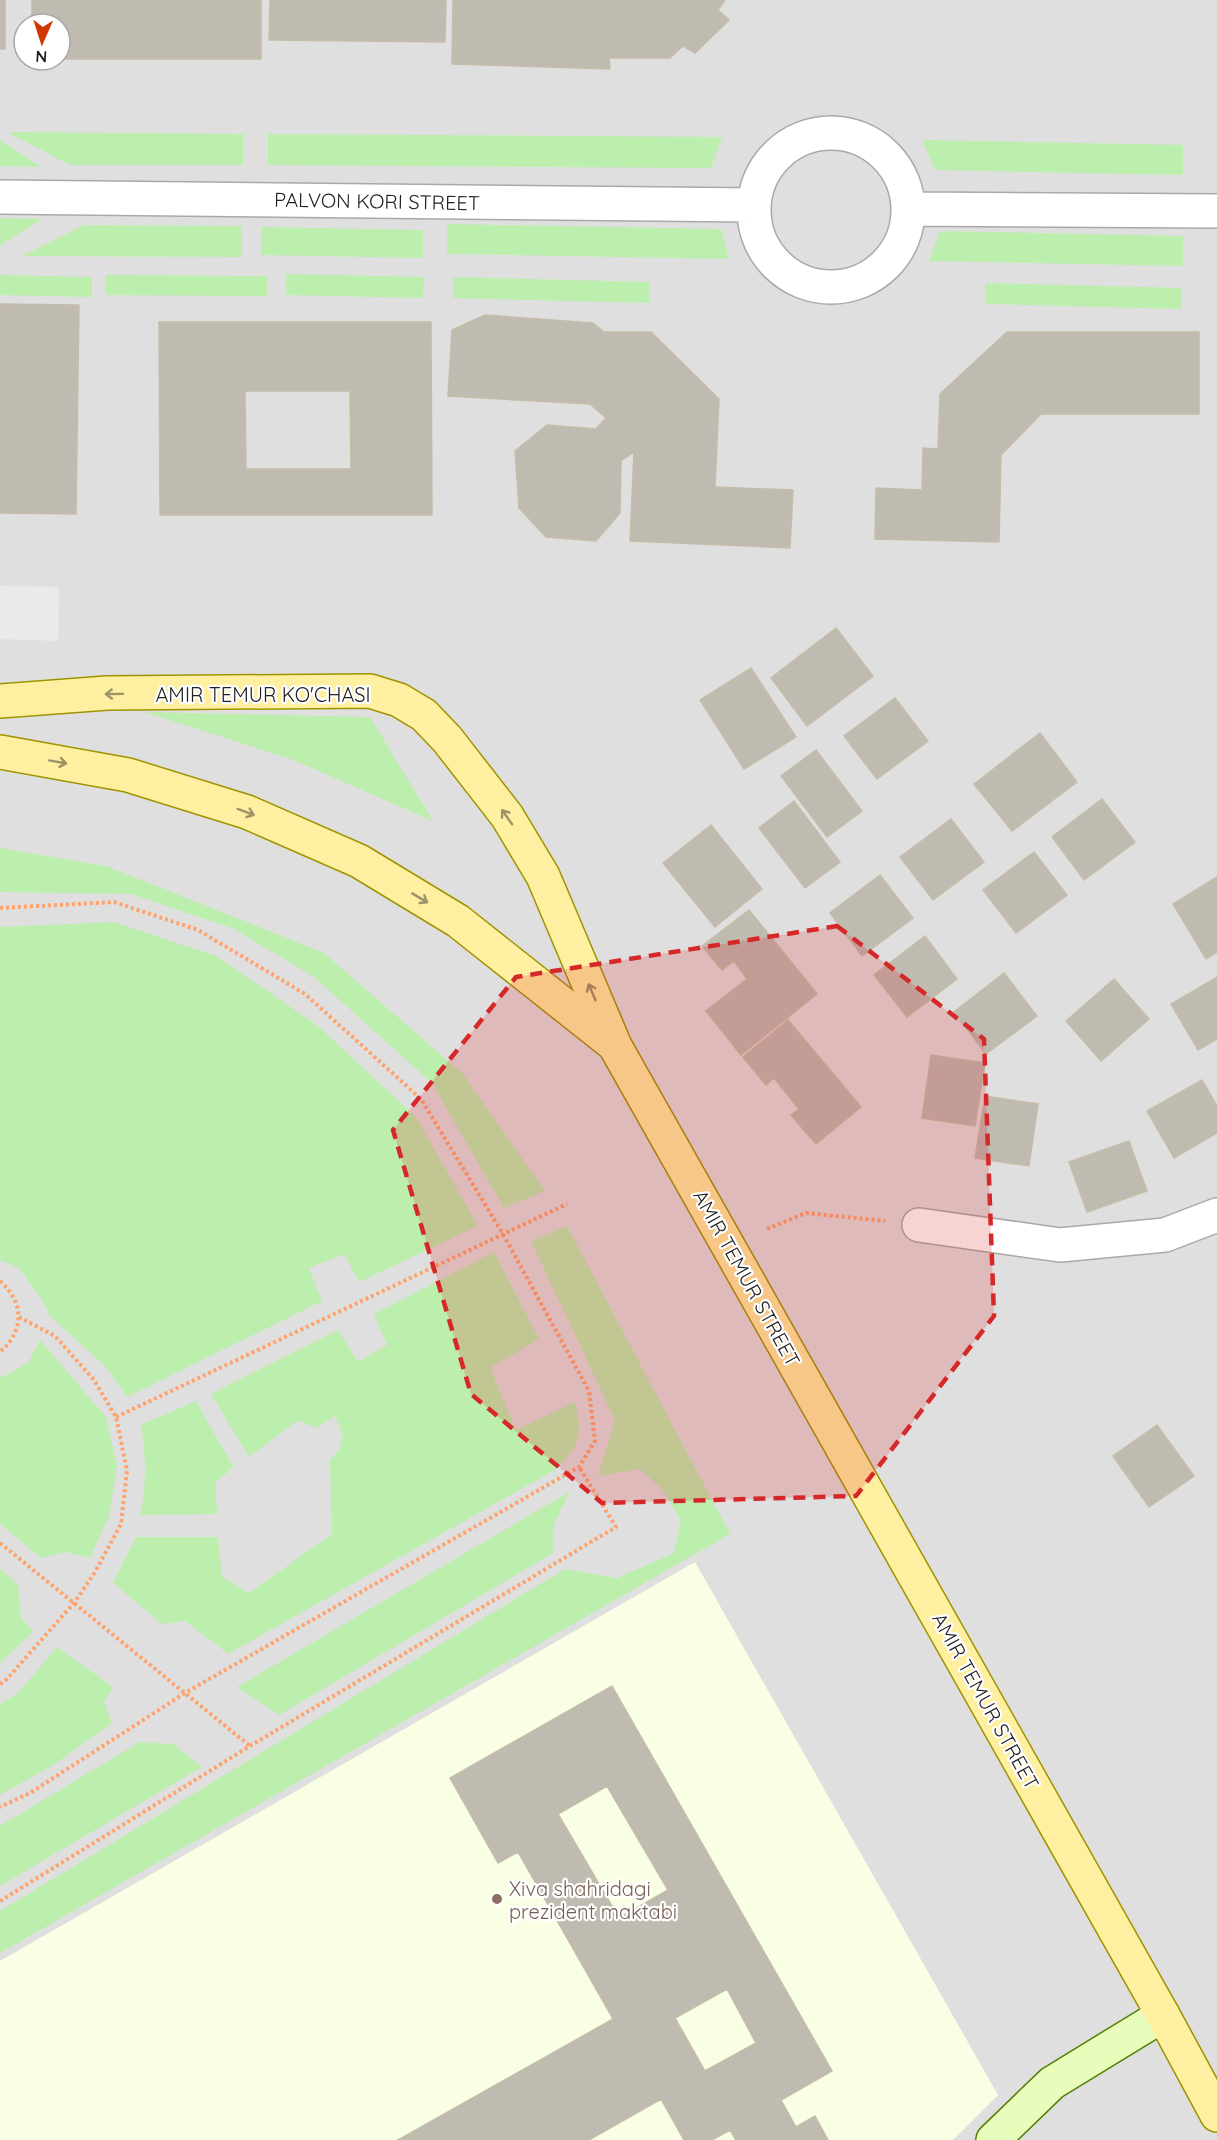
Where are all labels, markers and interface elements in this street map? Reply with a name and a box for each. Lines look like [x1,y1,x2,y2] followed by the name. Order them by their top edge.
[12,12,72,72] north arrow
[35,47,48,67] text: N
[274,187,480,215] street label: PALVON KORI STREET
[155,682,371,707] street label: AMIR TEMUR KO'CHASI
[105,688,125,699] one-way arrow
[47,757,67,768] one-way arrow
[236,808,254,819] one-way arrow
[501,810,513,826] one-way arrow
[411,893,428,905] one-way arrow
[586,983,597,1002] one-way arrow
[688,1185,806,1371] street label: AMIR TEMUR STREET
[927,1608,1045,1794] street label: AMIR TEMUR STREET
[509,1876,677,1924] place label: Xiva shahridagi prezident maktabi
[490,1892,504,1906] marker: Xiva shahridagi prezident maktabi

